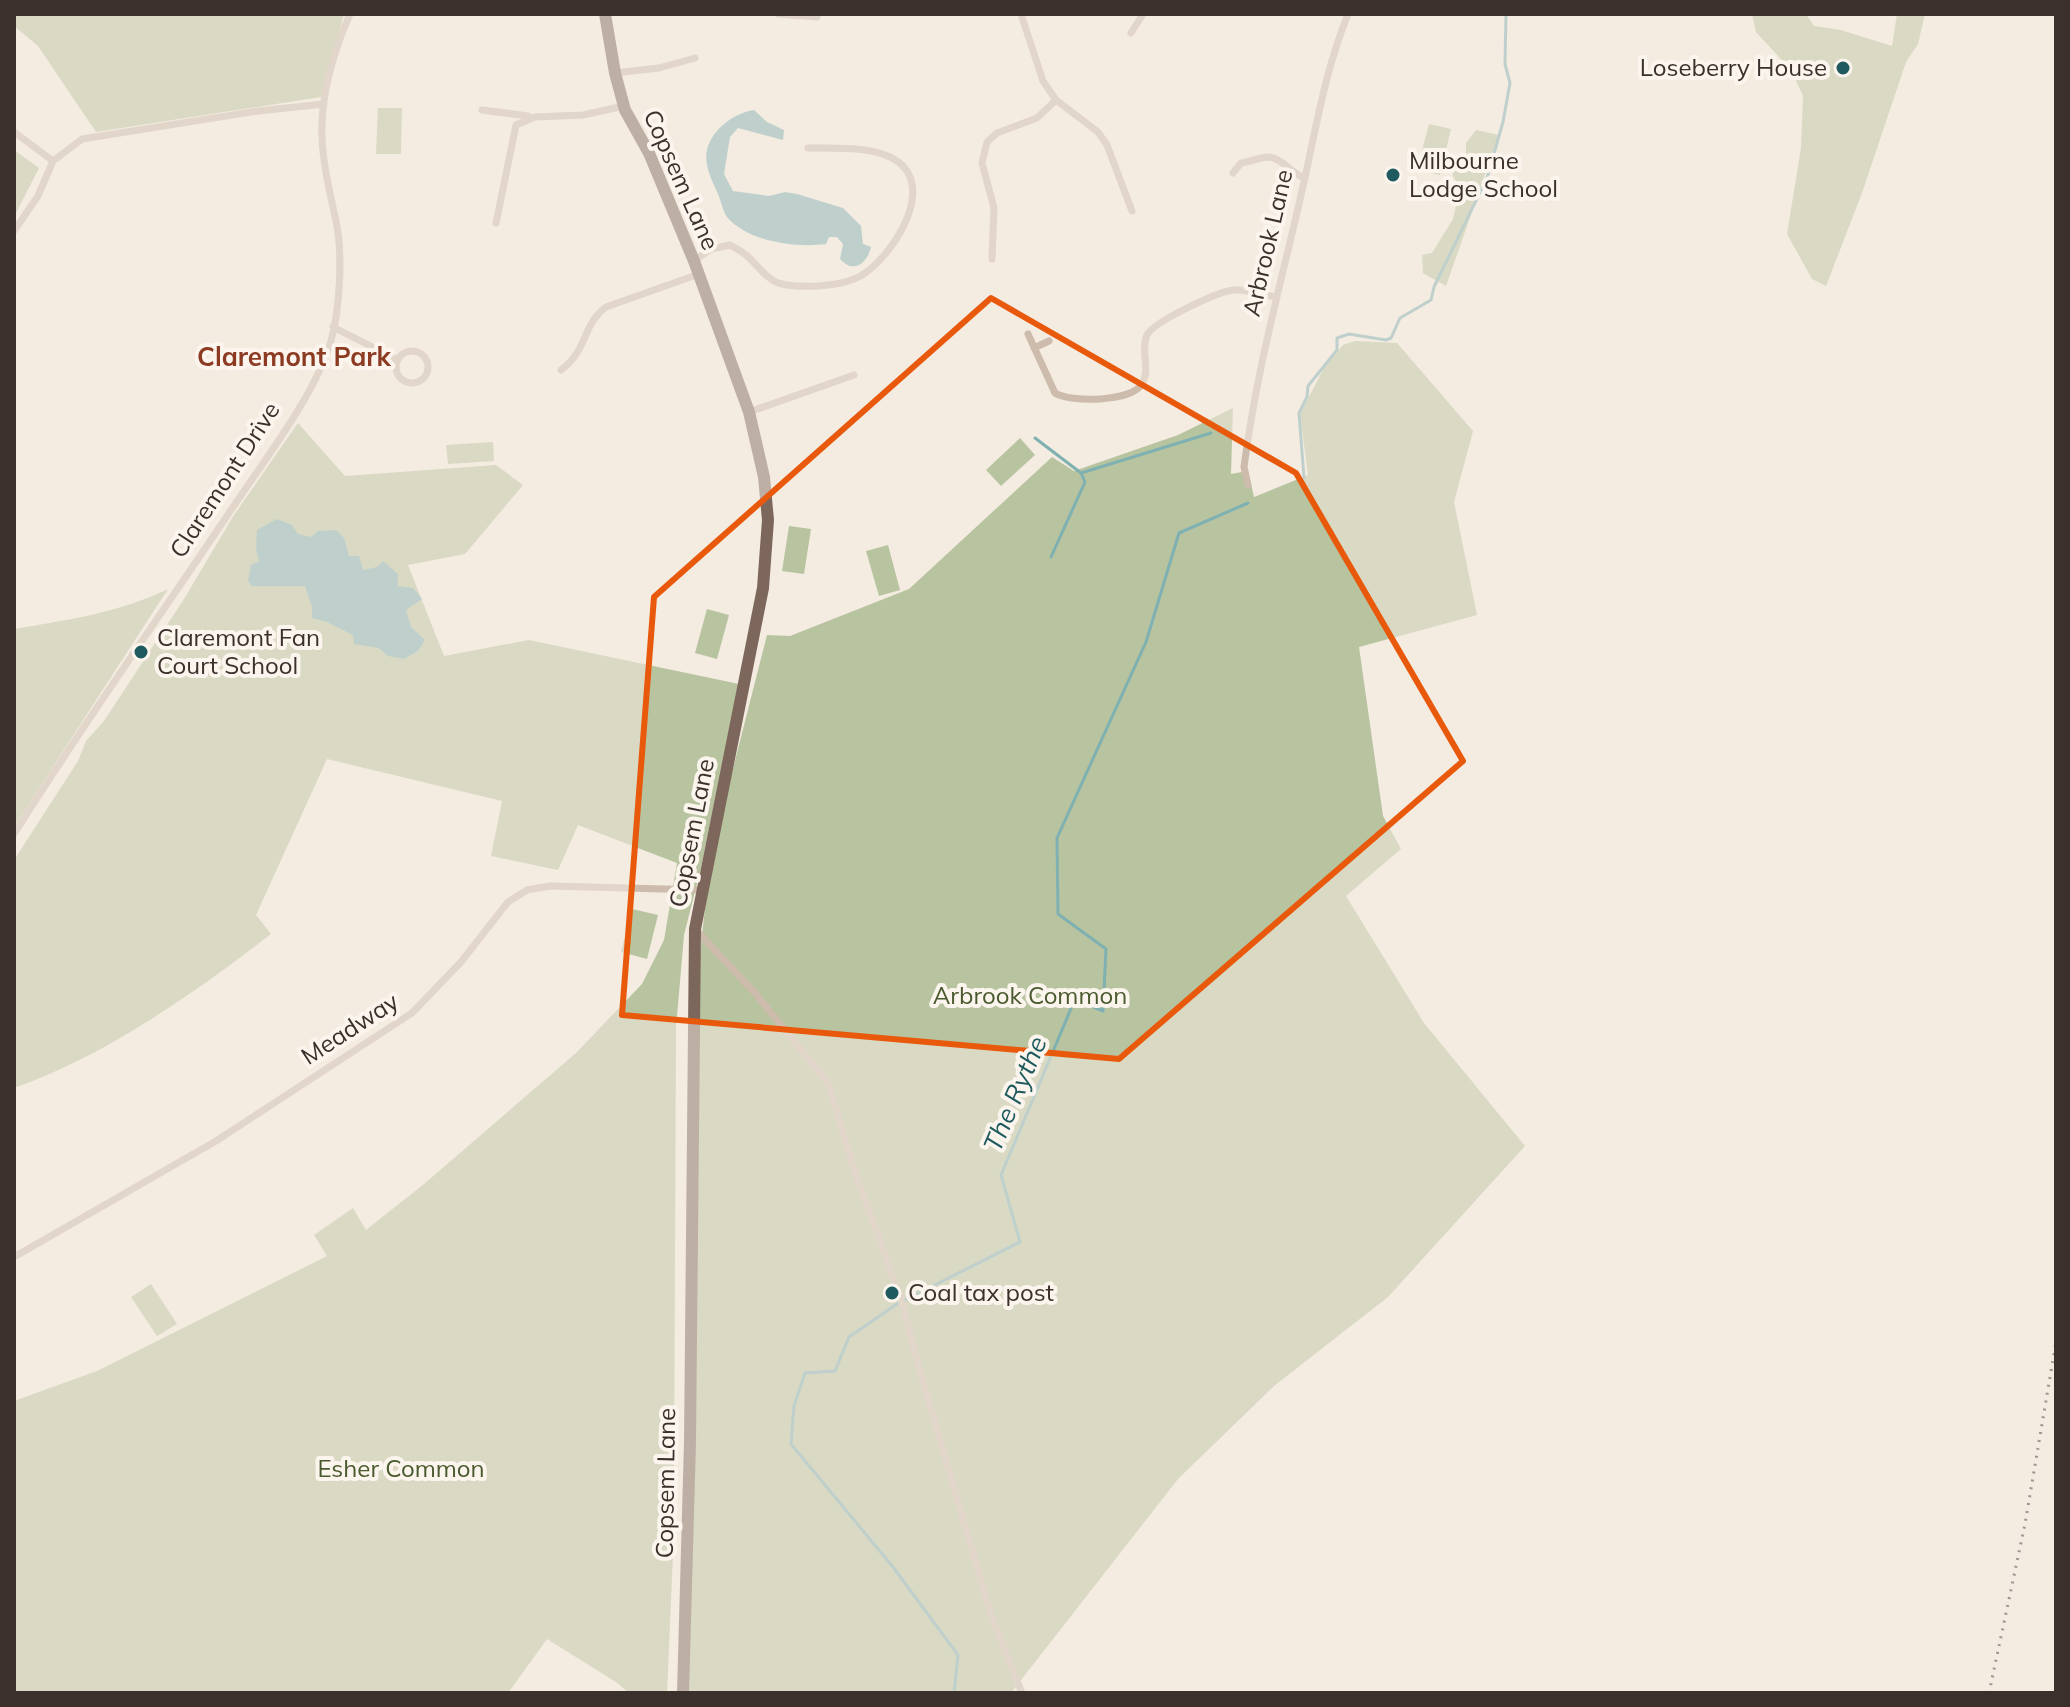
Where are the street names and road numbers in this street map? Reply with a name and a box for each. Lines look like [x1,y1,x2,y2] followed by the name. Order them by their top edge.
[638,105,726,254] street label: Copsem Lane
[1236,166,1299,319] street label: Arbrook Lane
[163,396,286,563] street label: Claremont Drive
[662,756,720,910] street label: Copsem Lane
[295,985,404,1071] street label: Meadway
[649,1407,681,1559] street label: Copsem Lane

